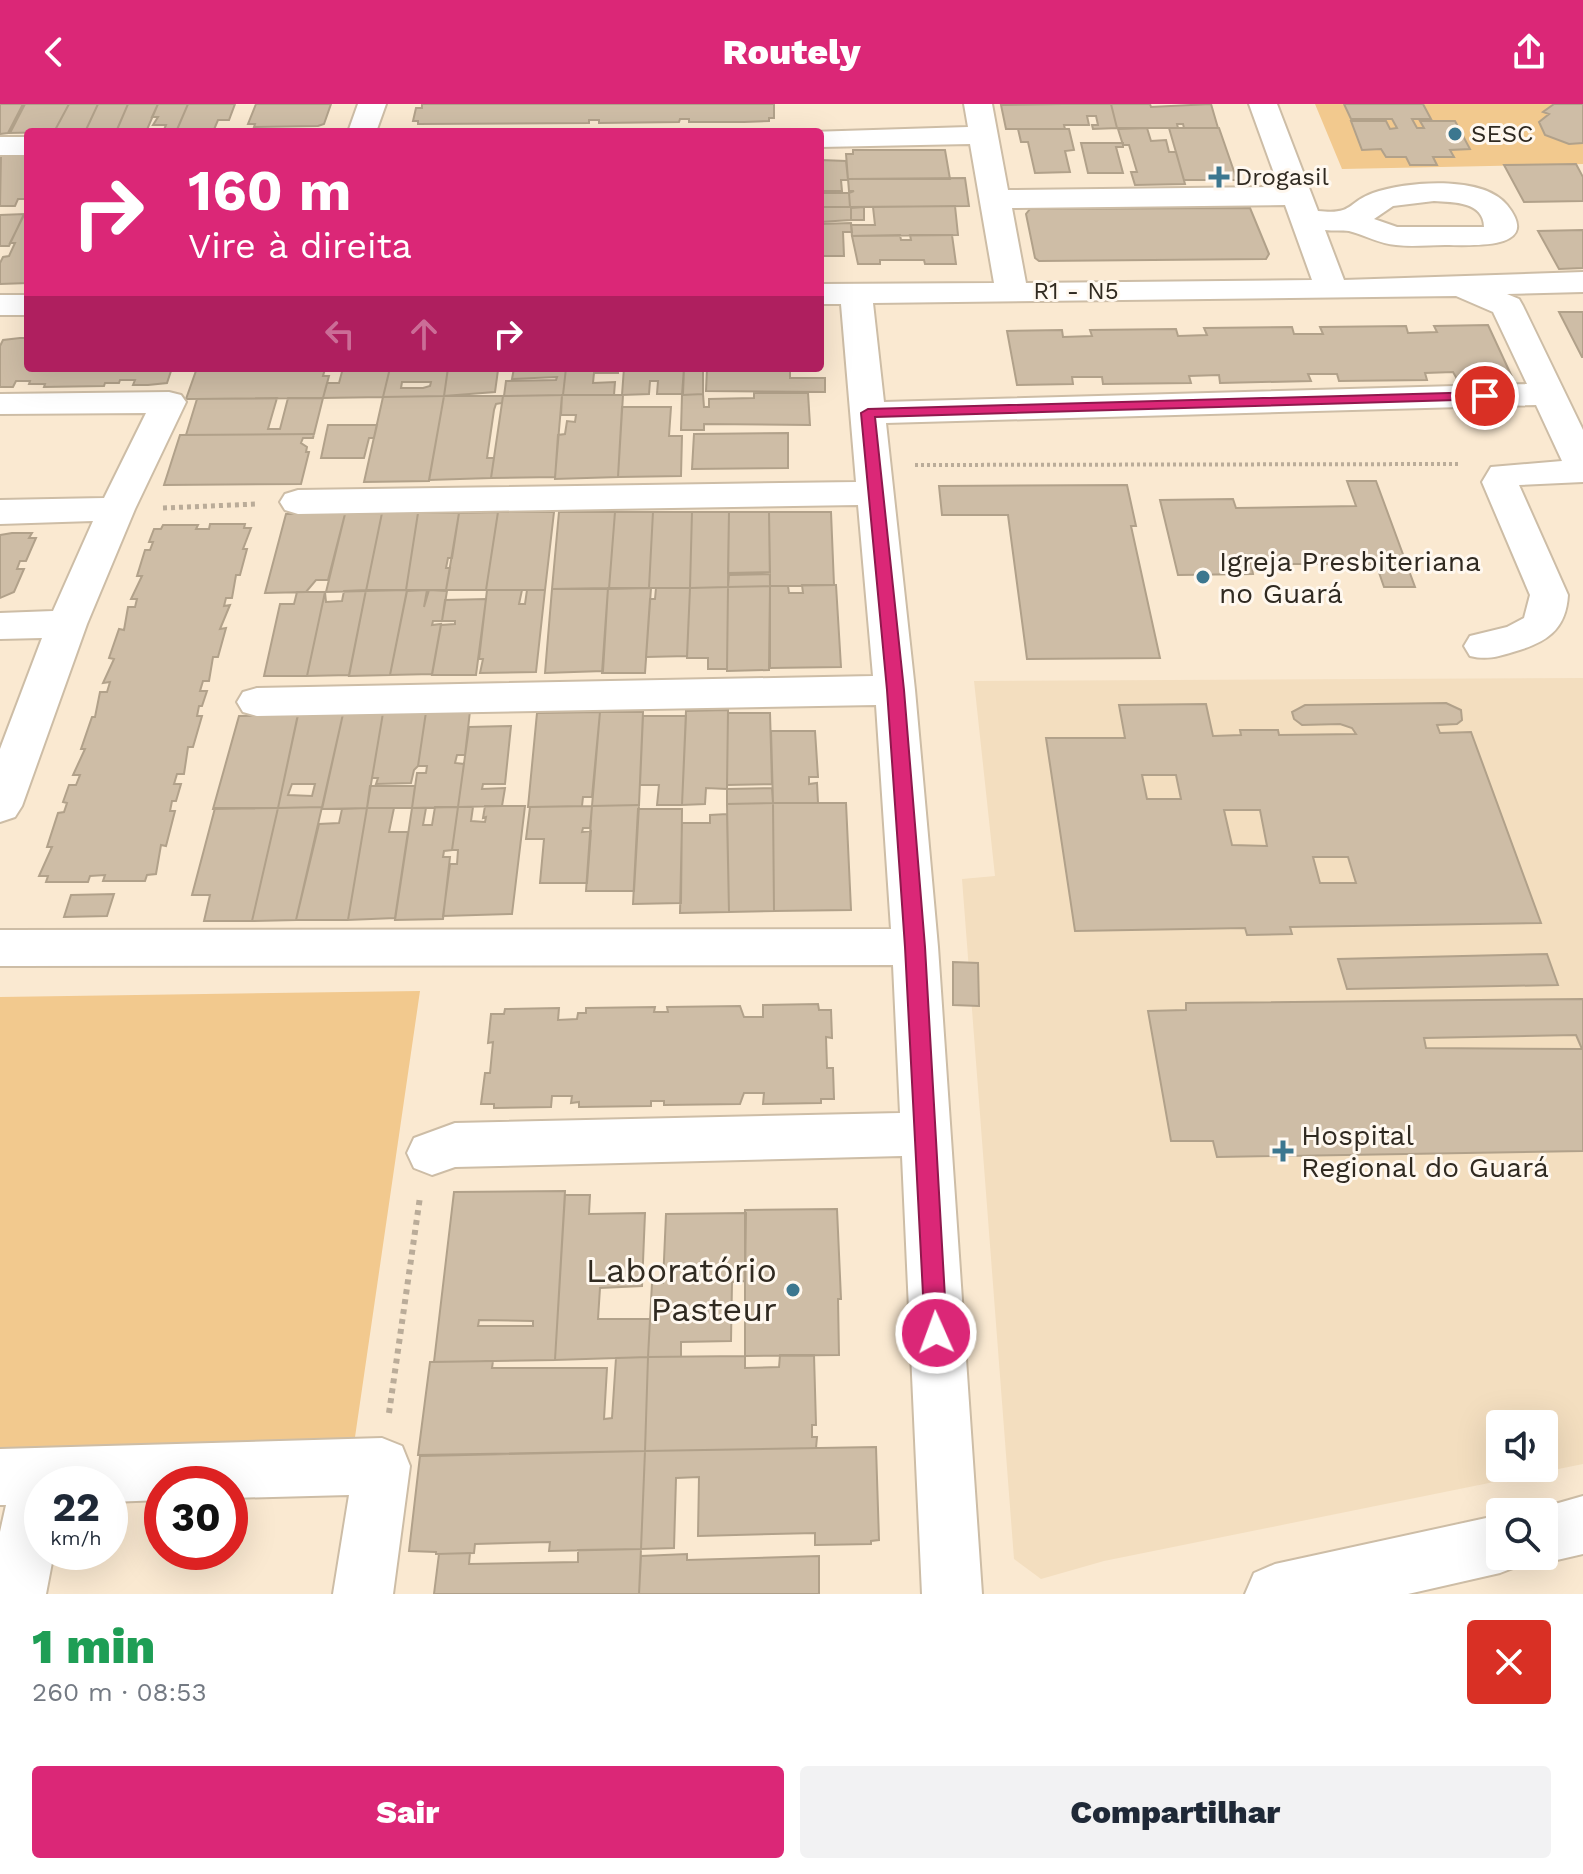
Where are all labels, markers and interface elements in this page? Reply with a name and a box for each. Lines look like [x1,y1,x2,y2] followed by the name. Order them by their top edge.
[32,30,76,74] icon: back
[1507,30,1551,74] icon: share
[722,31,861,73] text: Routely
[1471,120,1534,148] place label: SESC
[1446,125,1464,143] marker: SESC
[188,158,351,224] text: 160 m
[56,160,160,264] icon: right
[1235,163,1329,191] place label: Drogasil
[1210,168,1228,186] marker: Drogasil
[188,225,412,267] text: Vire à direita
[1033,277,1119,305] street label: R1 - N5
[318,312,362,356] icon: left
[402,312,446,356] icon: ahead
[486,312,530,356] icon: right
[1451,362,1519,430] pin
[1463,374,1507,418] icon: arrive
[1219,545,1481,610] place label: Igreja Presbiteriana no Guará
[1194,568,1212,586] marker: Igreja Presbiteriana no Guará
[1301,1119,1549,1184] place label: Hospital Regional do Guará
[1272,1140,1294,1162] marker: Hospital Regional do Guará
[586,1250,777,1329] place label: Laboratório Pasteur
[784,1281,802,1299] marker: Laboratório Pasteur
[894,1291,978,1375] position arrow
[1486,1410,1558,1570] map controls
[1486,1410,1558,1482] button: sound
[144,1466,248,1570] speed limit sign: 30
[52,1484,100,1531] text: 22
[1486,1498,1558,1570] button: search
[50,1526,102,1550] text: km/h
[32,1618,155,1675] text: 1 min
[1467,1620,1551,1704] button: close
[32,1677,207,1707] text: 260 m · 08:53
[32,1766,784,1858] button: Sair
[800,1766,1551,1858] button: Compartilhar

